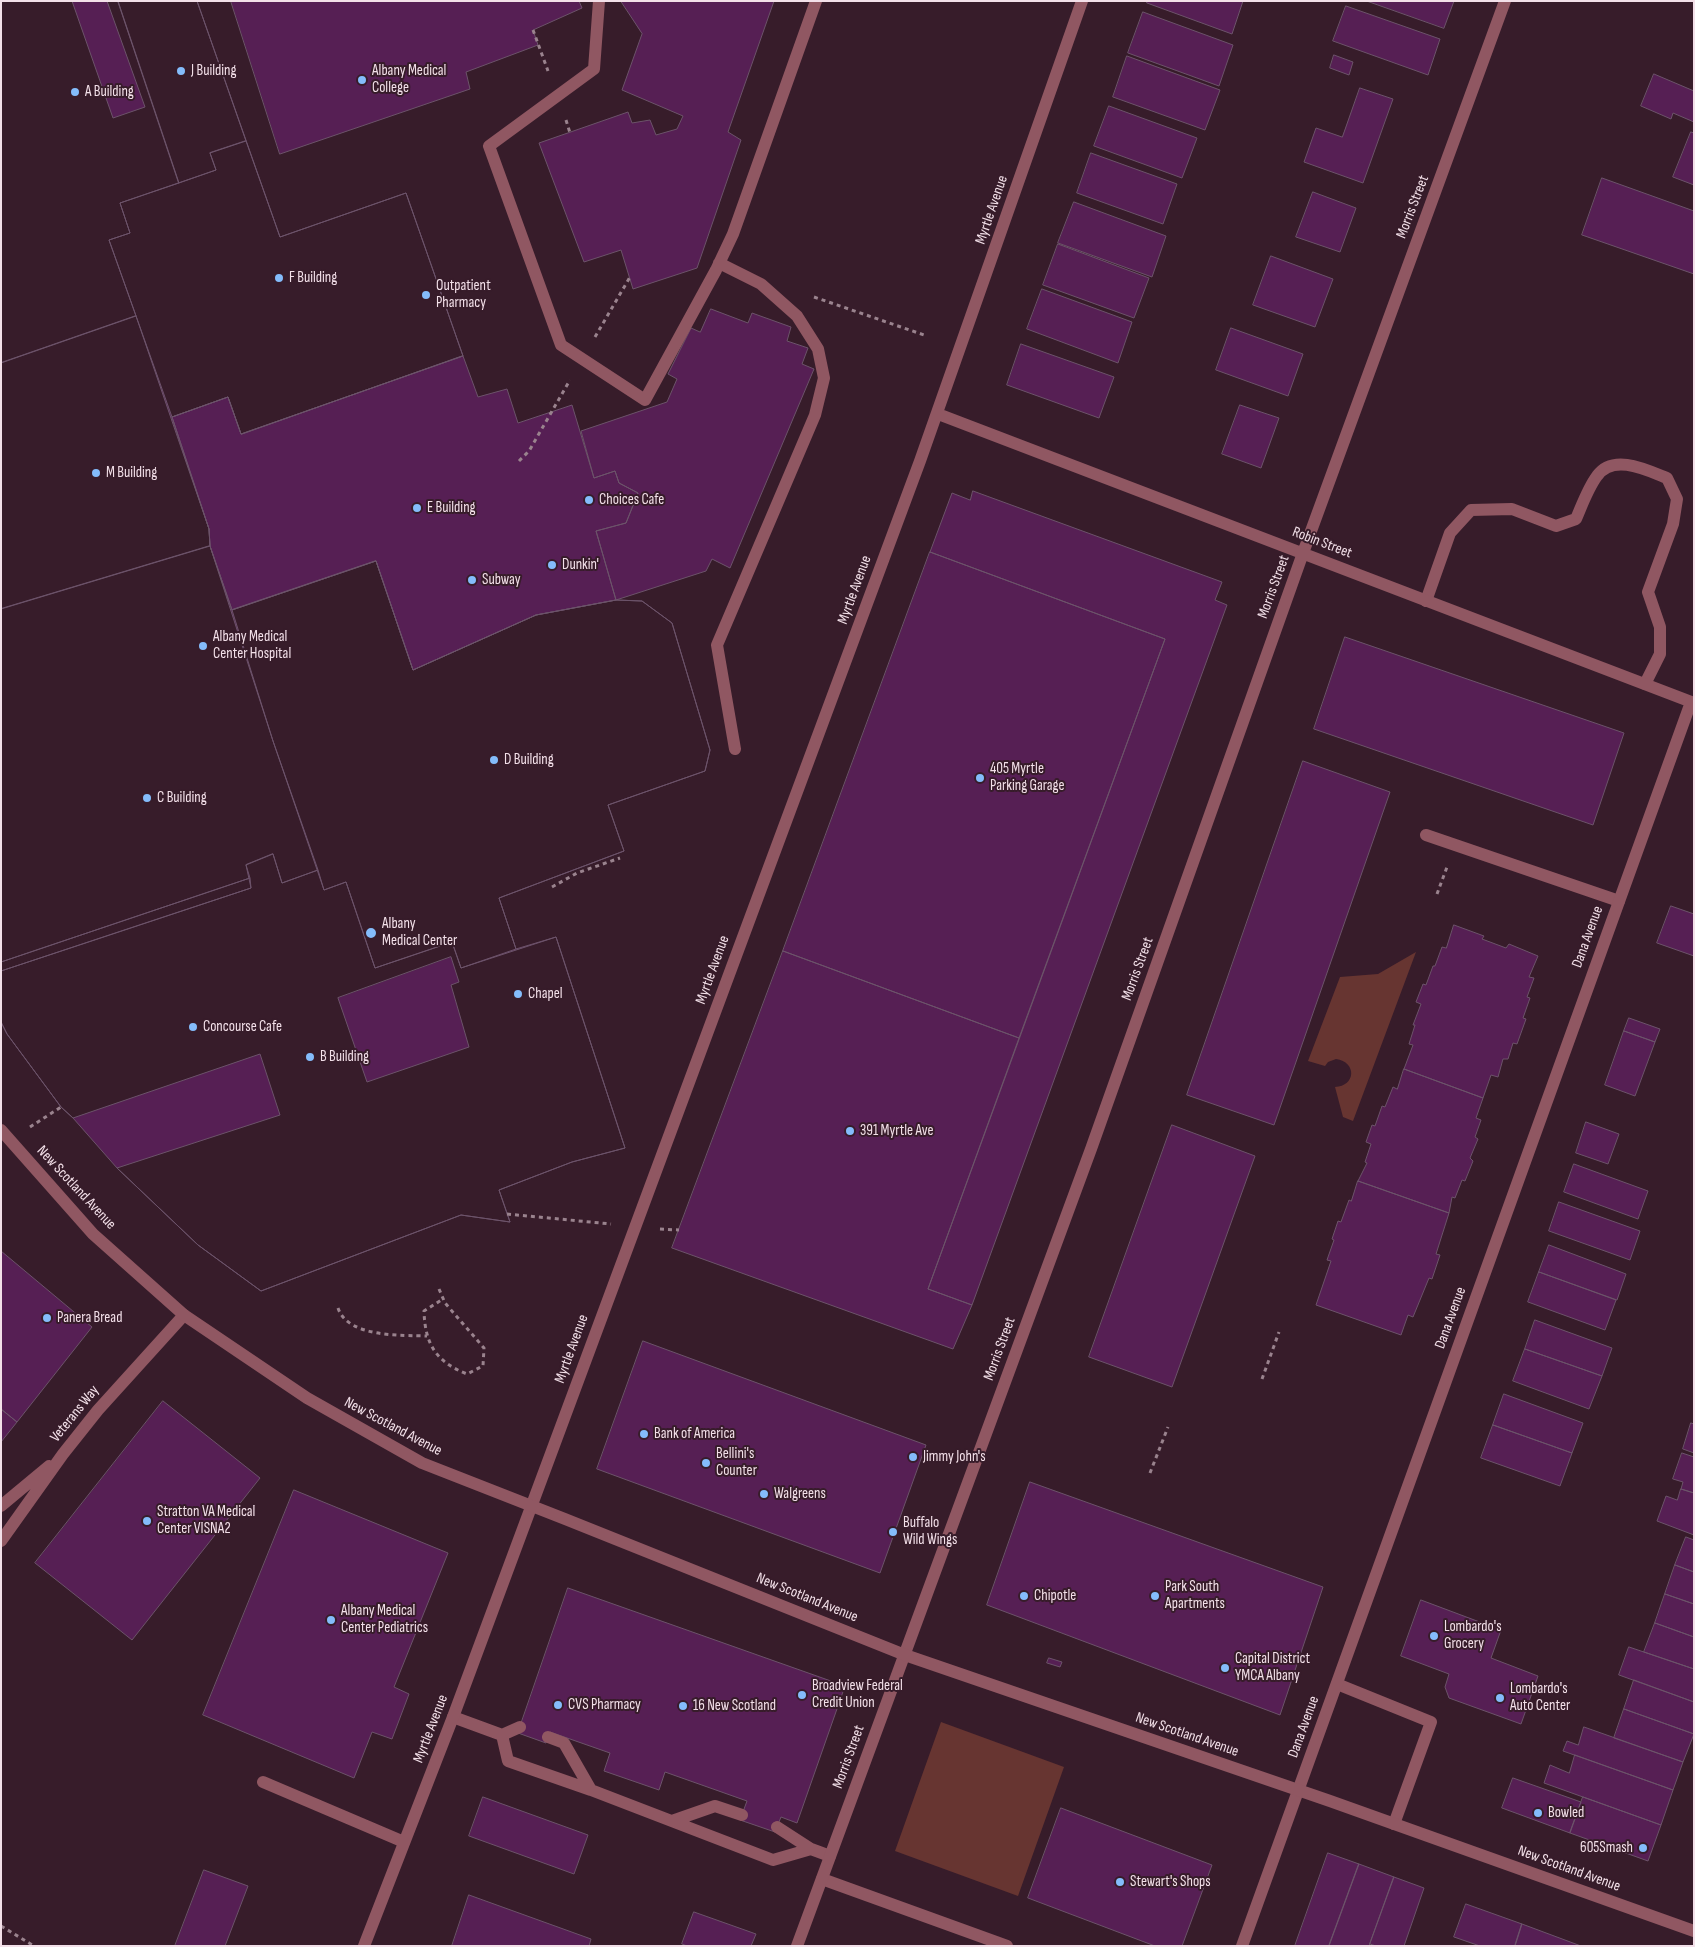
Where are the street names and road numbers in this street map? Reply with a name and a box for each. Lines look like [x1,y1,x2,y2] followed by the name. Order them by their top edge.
[972,173,1012,247] street label: Myrtle Avenue
[1393,173,1433,241] street label: Morris Street
[1290,523,1354,563] street label: Robin Street
[834,553,876,627] street label: Myrtle Avenue
[1254,553,1294,621] street label: Morris Street
[1569,904,1607,970] street label: Dana Avenue
[692,933,734,1007] street label: Myrtle Avenue
[1118,935,1158,1003] street label: Morris Street
[33,1142,119,1234] street label: New Scotland Avenue
[1432,1285,1470,1351] street label: Dana Avenue
[551,1312,593,1386] street label: Myrtle Avenue
[980,1315,1020,1383] street label: Morris Street
[47,1382,103,1446] street label: Veterans Way
[341,1394,445,1460] street label: New Scotland Avenue
[754,1569,860,1627] street label: New Scotland Avenue
[410,1692,452,1766] street label: Myrtle Avenue
[1285,1694,1323,1760] street label: Dana Avenue
[1133,1709,1241,1761] street label: New Scotland Avenue
[829,1723,869,1791] street label: Morris Street
[1515,1842,1623,1896] street label: New Scotland Avenue

